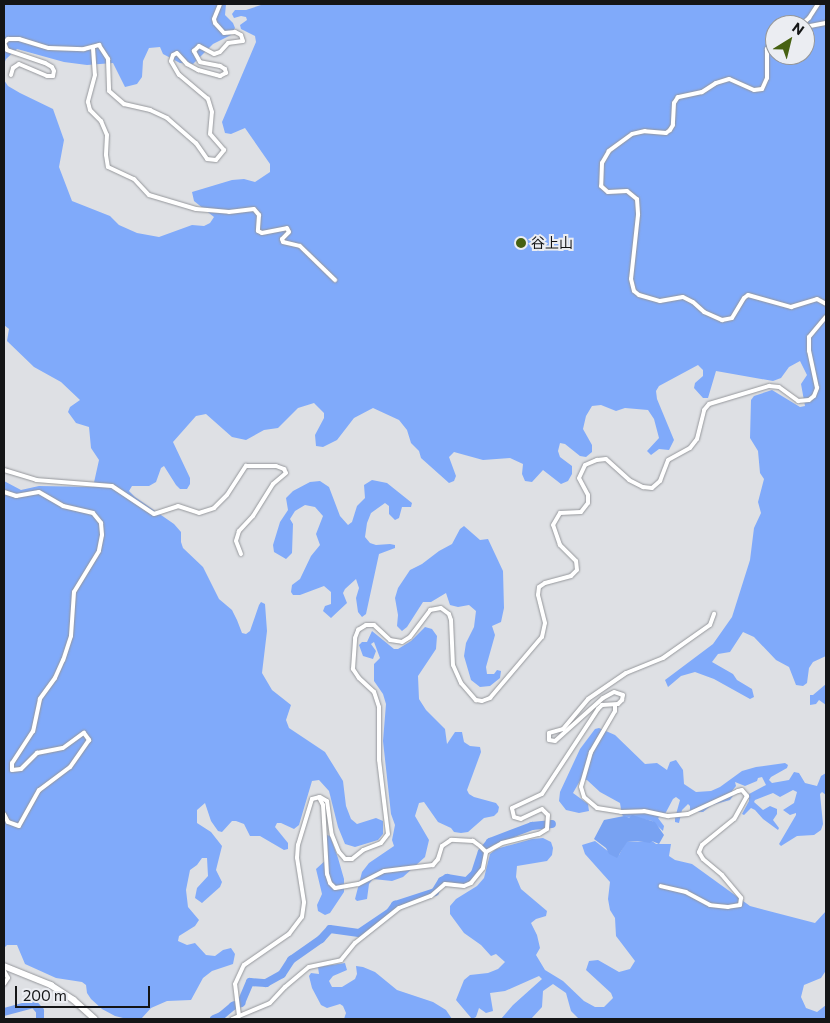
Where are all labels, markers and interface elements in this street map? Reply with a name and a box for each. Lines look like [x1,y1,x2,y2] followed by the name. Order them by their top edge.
[765,15,815,65] north arrow
[789,18,808,38] text: N
[531,235,573,251] place label: 谷上山
[515,237,527,249] marker: 谷上山
[18,976,152,1008] scale bar
[23,986,67,1004] text: 200 m

